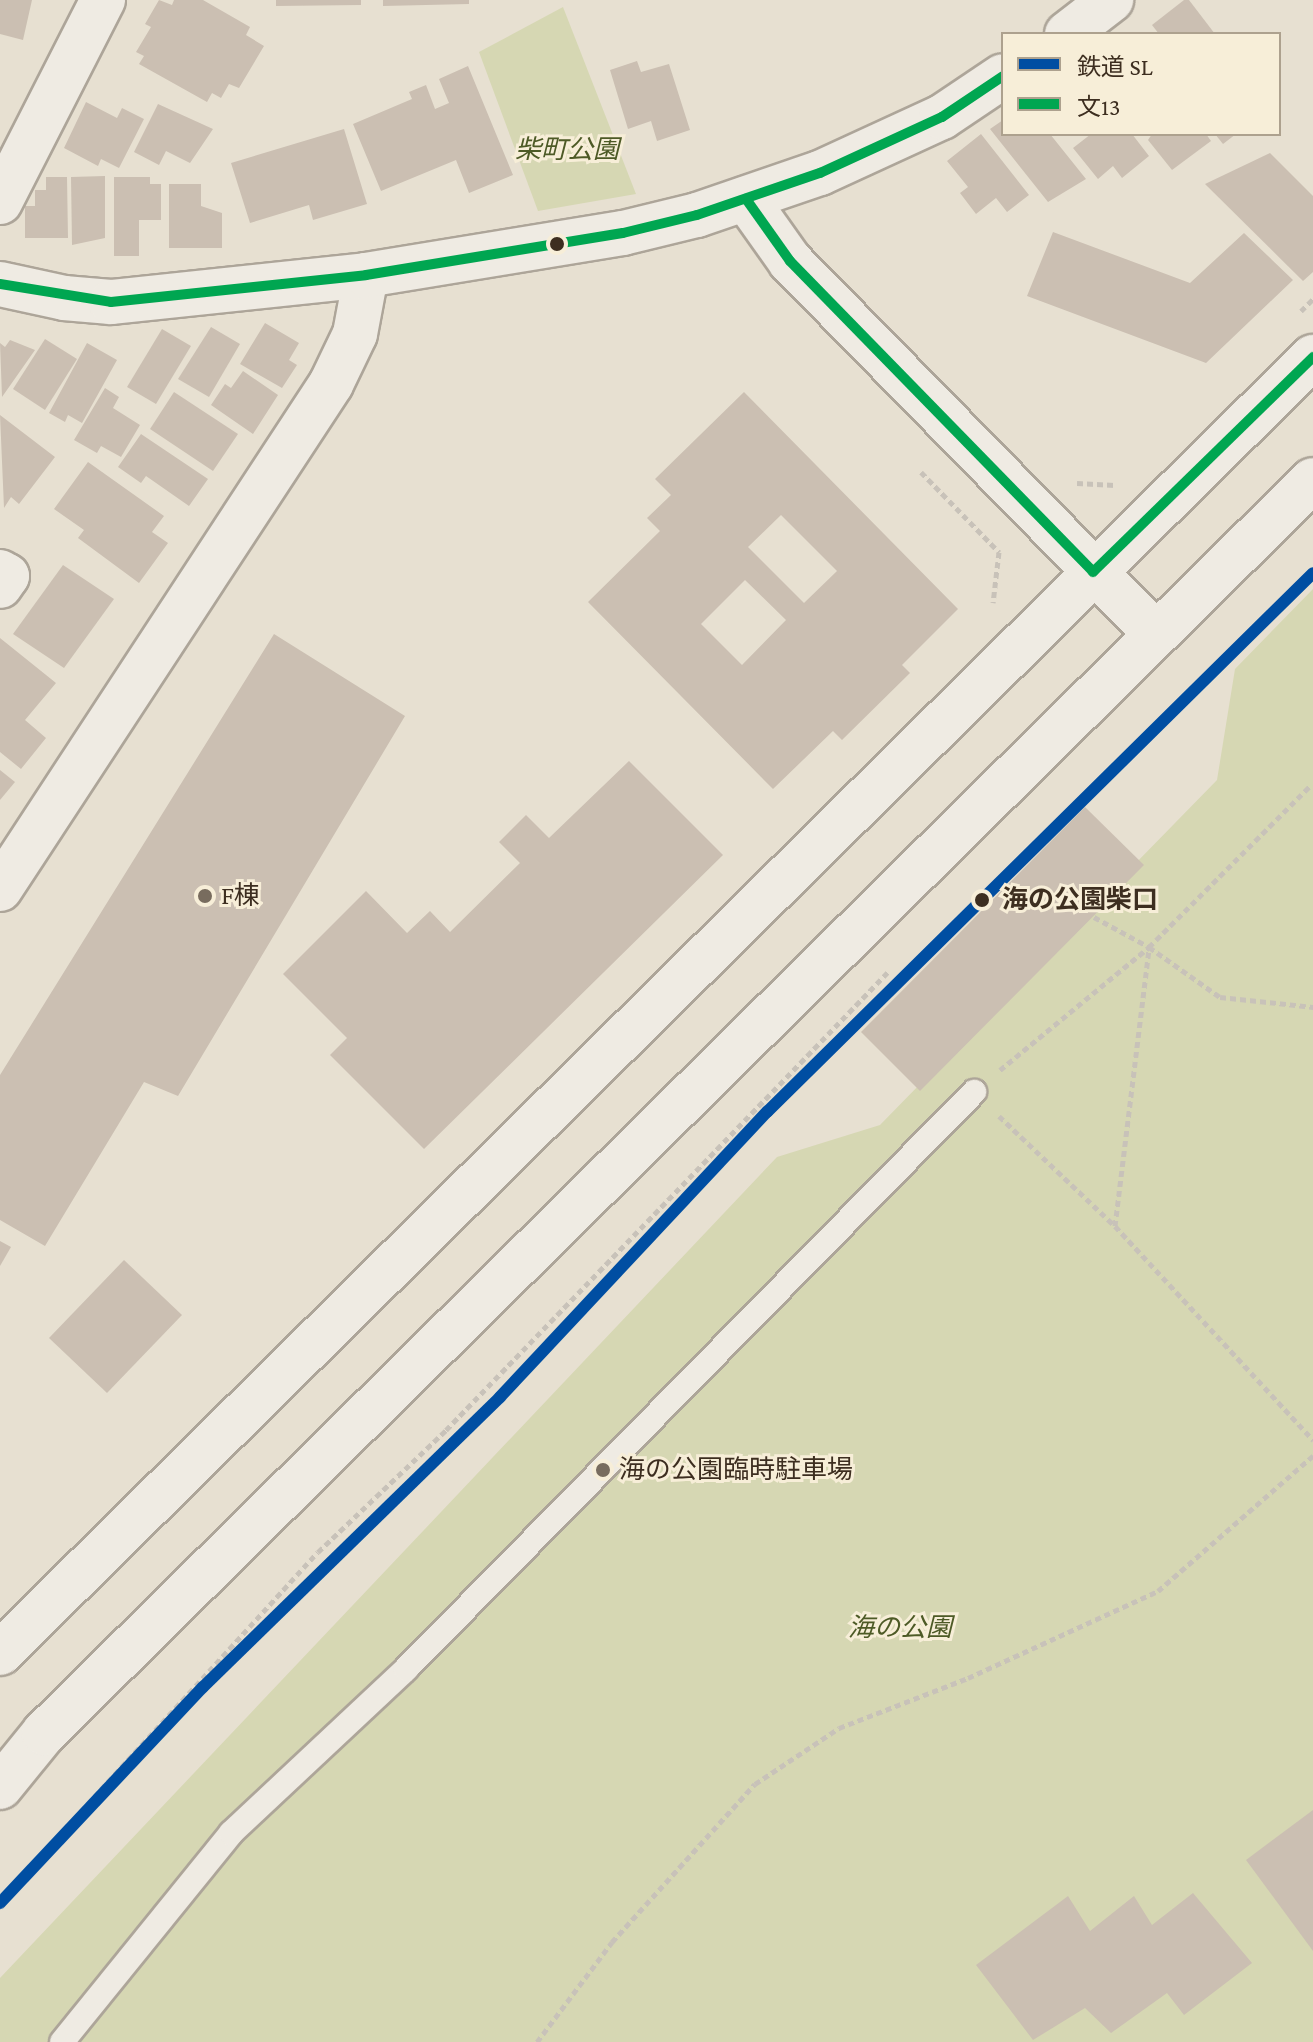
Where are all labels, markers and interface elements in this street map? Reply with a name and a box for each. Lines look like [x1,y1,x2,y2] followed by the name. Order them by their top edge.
[1001,32,1281,136] legend
[1077,53,1153,80] text: 鉄道 SL
[1077,93,1120,120] text: 文13
[515,134,619,166] park label: 柴町公園
[549,236,565,252] unlabelled marker
[221,880,260,912] place label: F棟
[1002,884,1158,916] place label: 海の公園柴口
[196,887,214,905] marker: F棟
[969,887,995,913] marker: 海の公園柴口
[619,1454,853,1486] place label: 海の公園臨時駐車場
[594,1461,612,1479] marker: 海の公園臨時駐車場
[848,1612,952,1644] park label: 海の公園

